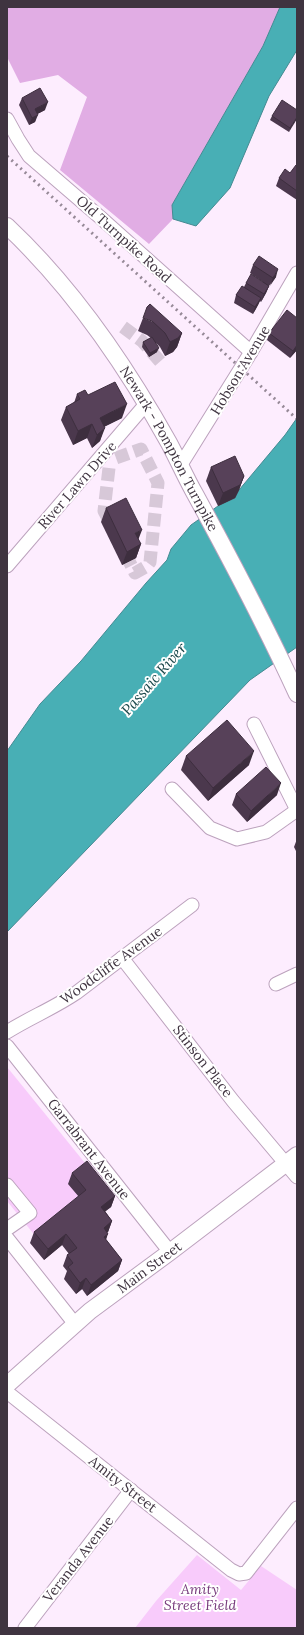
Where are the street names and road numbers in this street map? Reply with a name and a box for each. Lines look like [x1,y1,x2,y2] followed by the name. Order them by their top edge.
[73,191,175,287] street label: Old Turnpike Road
[206,322,274,418] street label: Hobson Avenue
[116,363,223,535] street label: Newark - Pompton Turnpike
[34,437,120,533] street label: River Lawn Drive
[56,922,166,1008] street label: Woodcliffe Avenue
[169,1021,237,1101] street label: Stinson Place
[44,1095,134,1204] street label: Garrabrant Avenue
[113,1237,186,1297] street label: Main Street
[84,1451,161,1517] street label: Amity Street
[38,1512,118,1607] street label: Veranda Avenue

